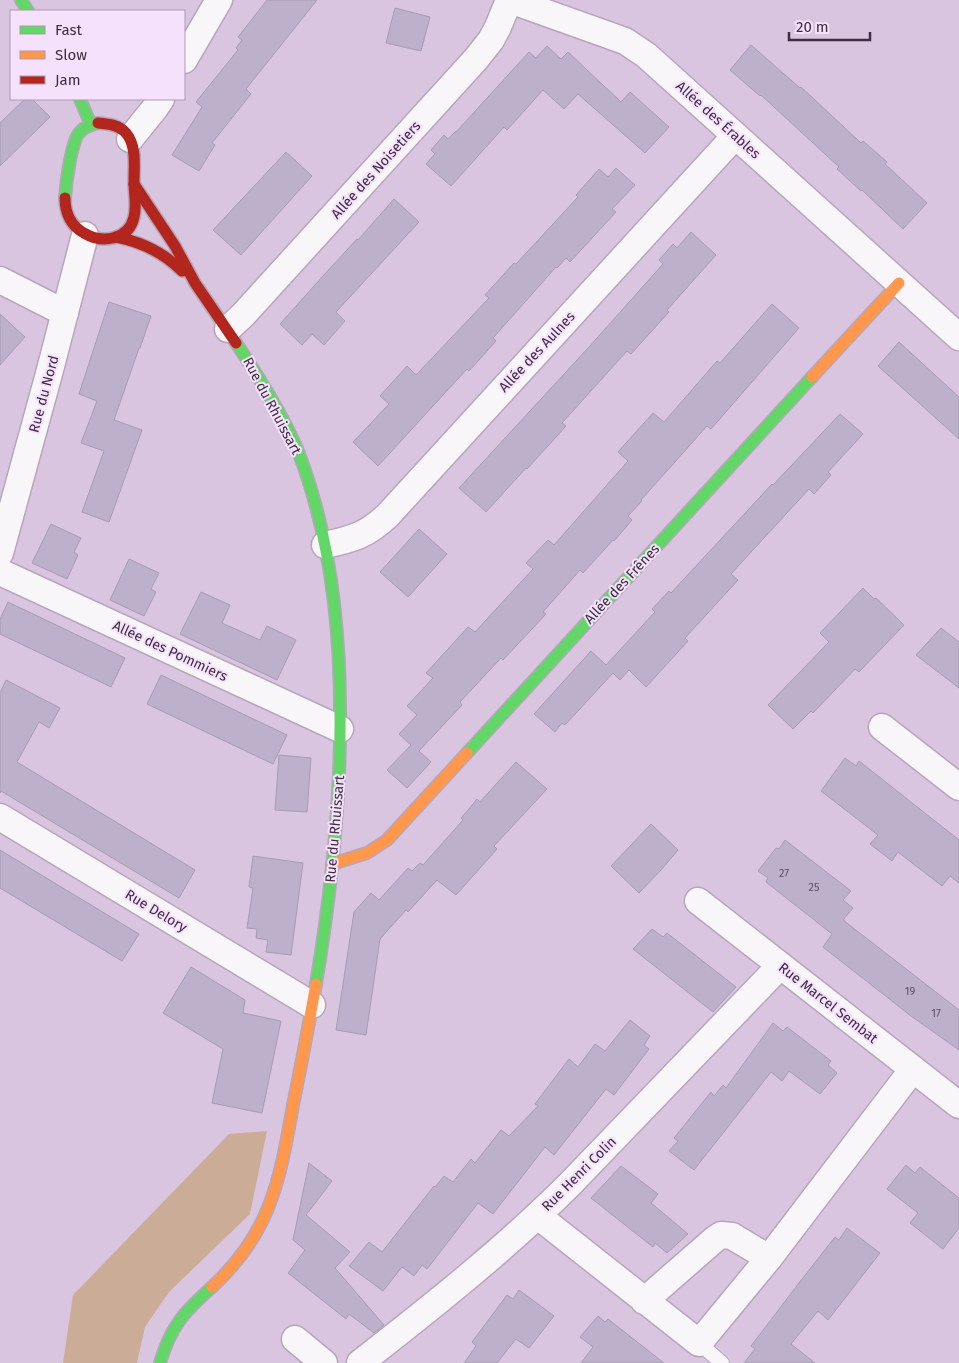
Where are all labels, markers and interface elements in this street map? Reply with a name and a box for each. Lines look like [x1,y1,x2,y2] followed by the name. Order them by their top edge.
[10,10,185,100] legend
[789,10,870,42] scale bar
[796,18,829,36] text: 20 m
[55,21,82,39] text: Fast
[55,46,87,64] text: Slow
[55,71,81,89] text: Jam
[672,77,765,163] street label: Allée des Érables
[328,117,425,222] street label: Allée des Noisetiers
[495,308,579,396] street label: Allée des Aulnes
[26,354,62,434] street label: Rue du Nord
[239,354,305,458] street label: Rue du Rhuissart
[581,540,664,627] street label: Allée des Frênes
[110,617,230,685] street label: Allée des Pommiers
[322,774,348,883] street label: Rue du Rhuissart
[779,867,789,880] house number: 27
[809,881,820,894] house number: 25
[122,886,190,936] street label: Rue Delory
[775,959,882,1048] street label: Rue Marcel Sembat
[905,985,915,998] house number: 19
[931,1007,941,1020] house number: 17
[538,1133,620,1215] street label: Rue Henri Colin

